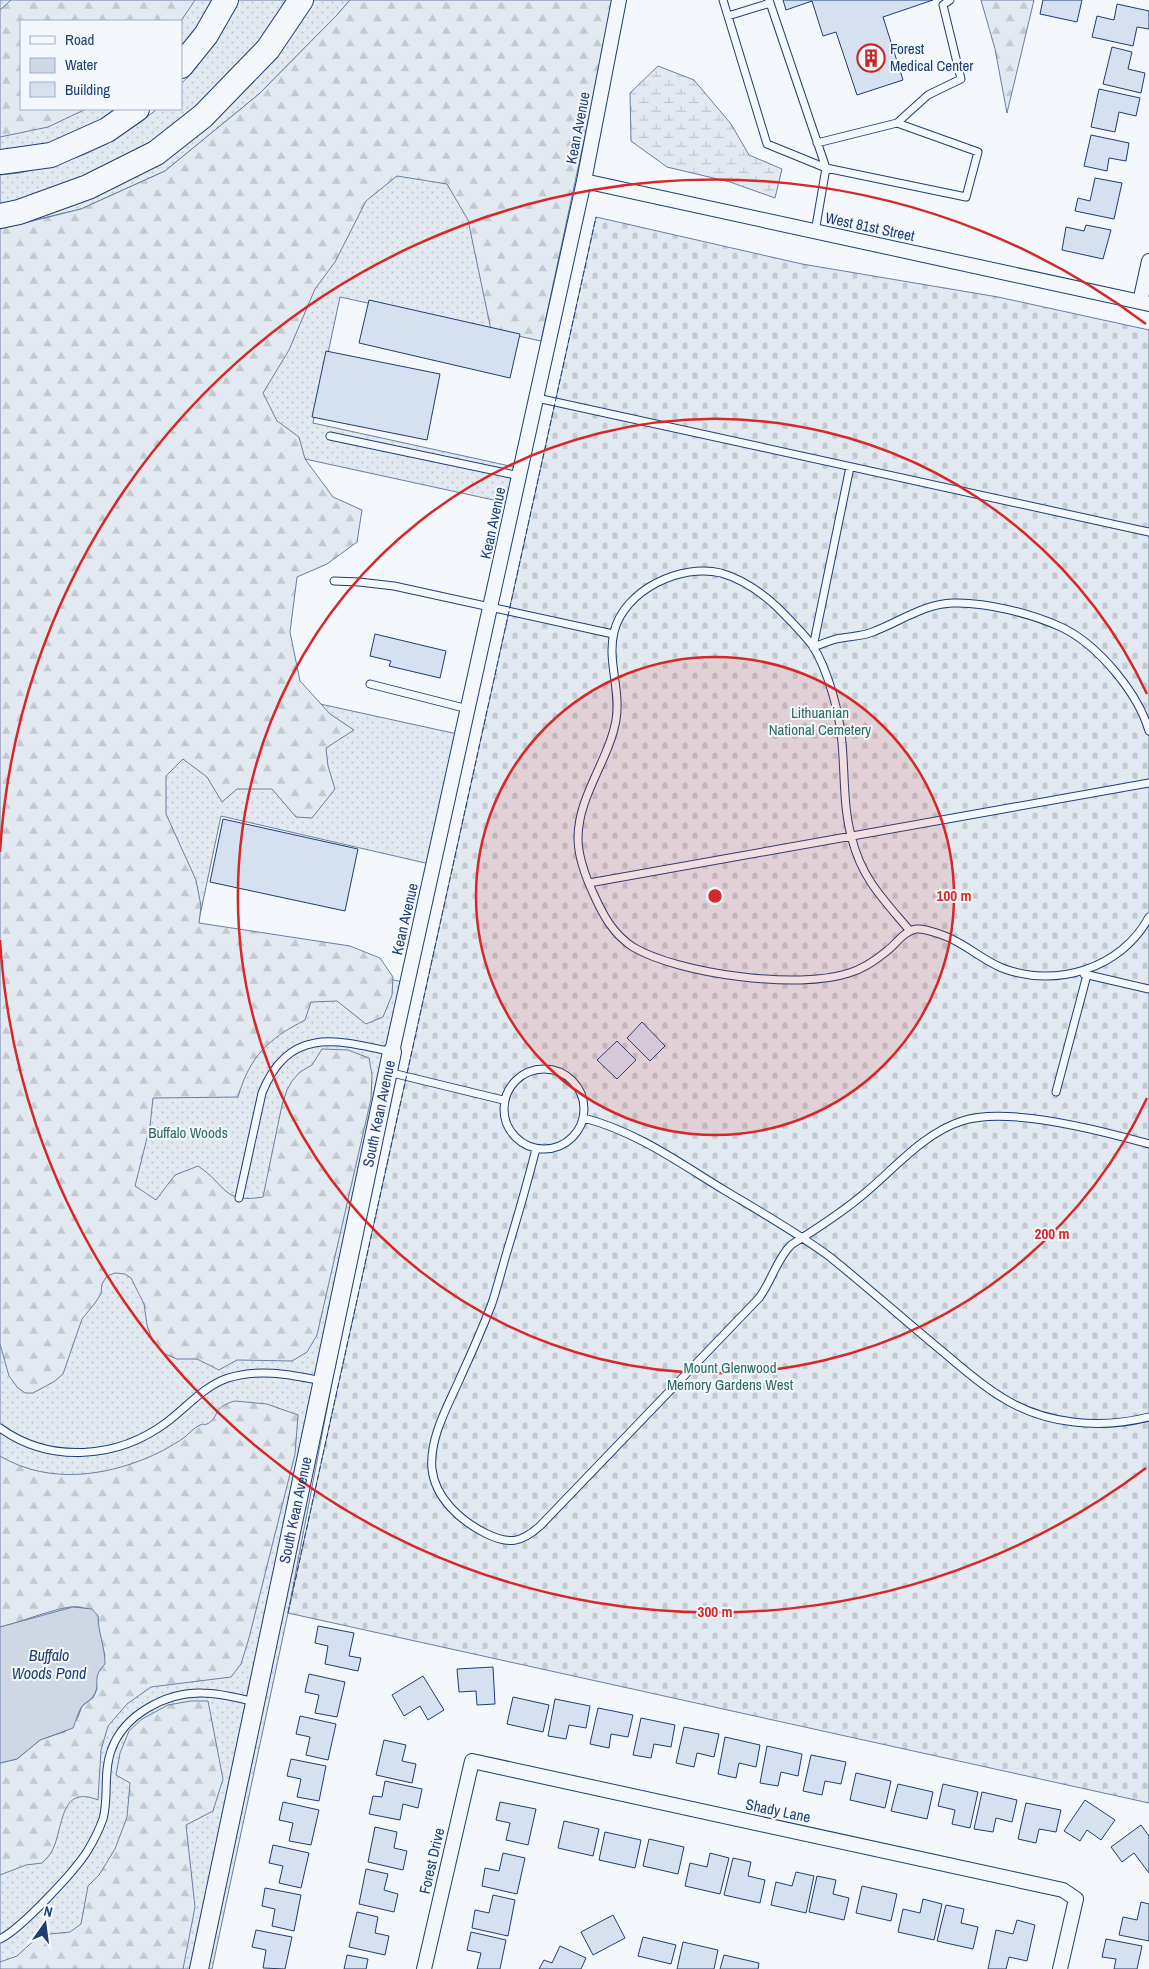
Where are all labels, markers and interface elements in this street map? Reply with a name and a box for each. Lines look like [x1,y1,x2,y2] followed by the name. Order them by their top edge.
[20,20,182,110] legend
[65,29,94,50] text: Road
[890,38,973,76] place label: Forest Medical Center
[856,43,886,73] building icon: Forest Medical Center
[65,54,97,75] text: Water
[65,79,110,100] text: Building
[560,90,595,166] street label: Kean Avenue
[824,207,917,246] street label: West 81st Street
[475,485,510,561] street label: Kean Avenue
[769,702,872,740] park label: Lithuanian National Cemetery
[386,881,423,957] street label: Kean Avenue
[937,885,971,906] text: 100 m
[706,887,724,905] centre of rings
[357,1058,400,1169] street label: South Kean Avenue
[148,1122,228,1143] park label: Buffalo Woods
[1035,1223,1069,1244] text: 200 m
[667,1357,794,1395] park label: Mount Glenwood Memory Gardens West
[274,1454,317,1565] street label: South Kean Avenue
[698,1601,732,1622] text: 300 m
[12,1644,87,1684] water label: Buffalo Woods Pond
[744,1793,813,1828] street label: Shady Lane
[414,1826,449,1896] street label: Forest Drive
[20,1899,70,1949] north arrow
[42,1902,54,1921] text: N

